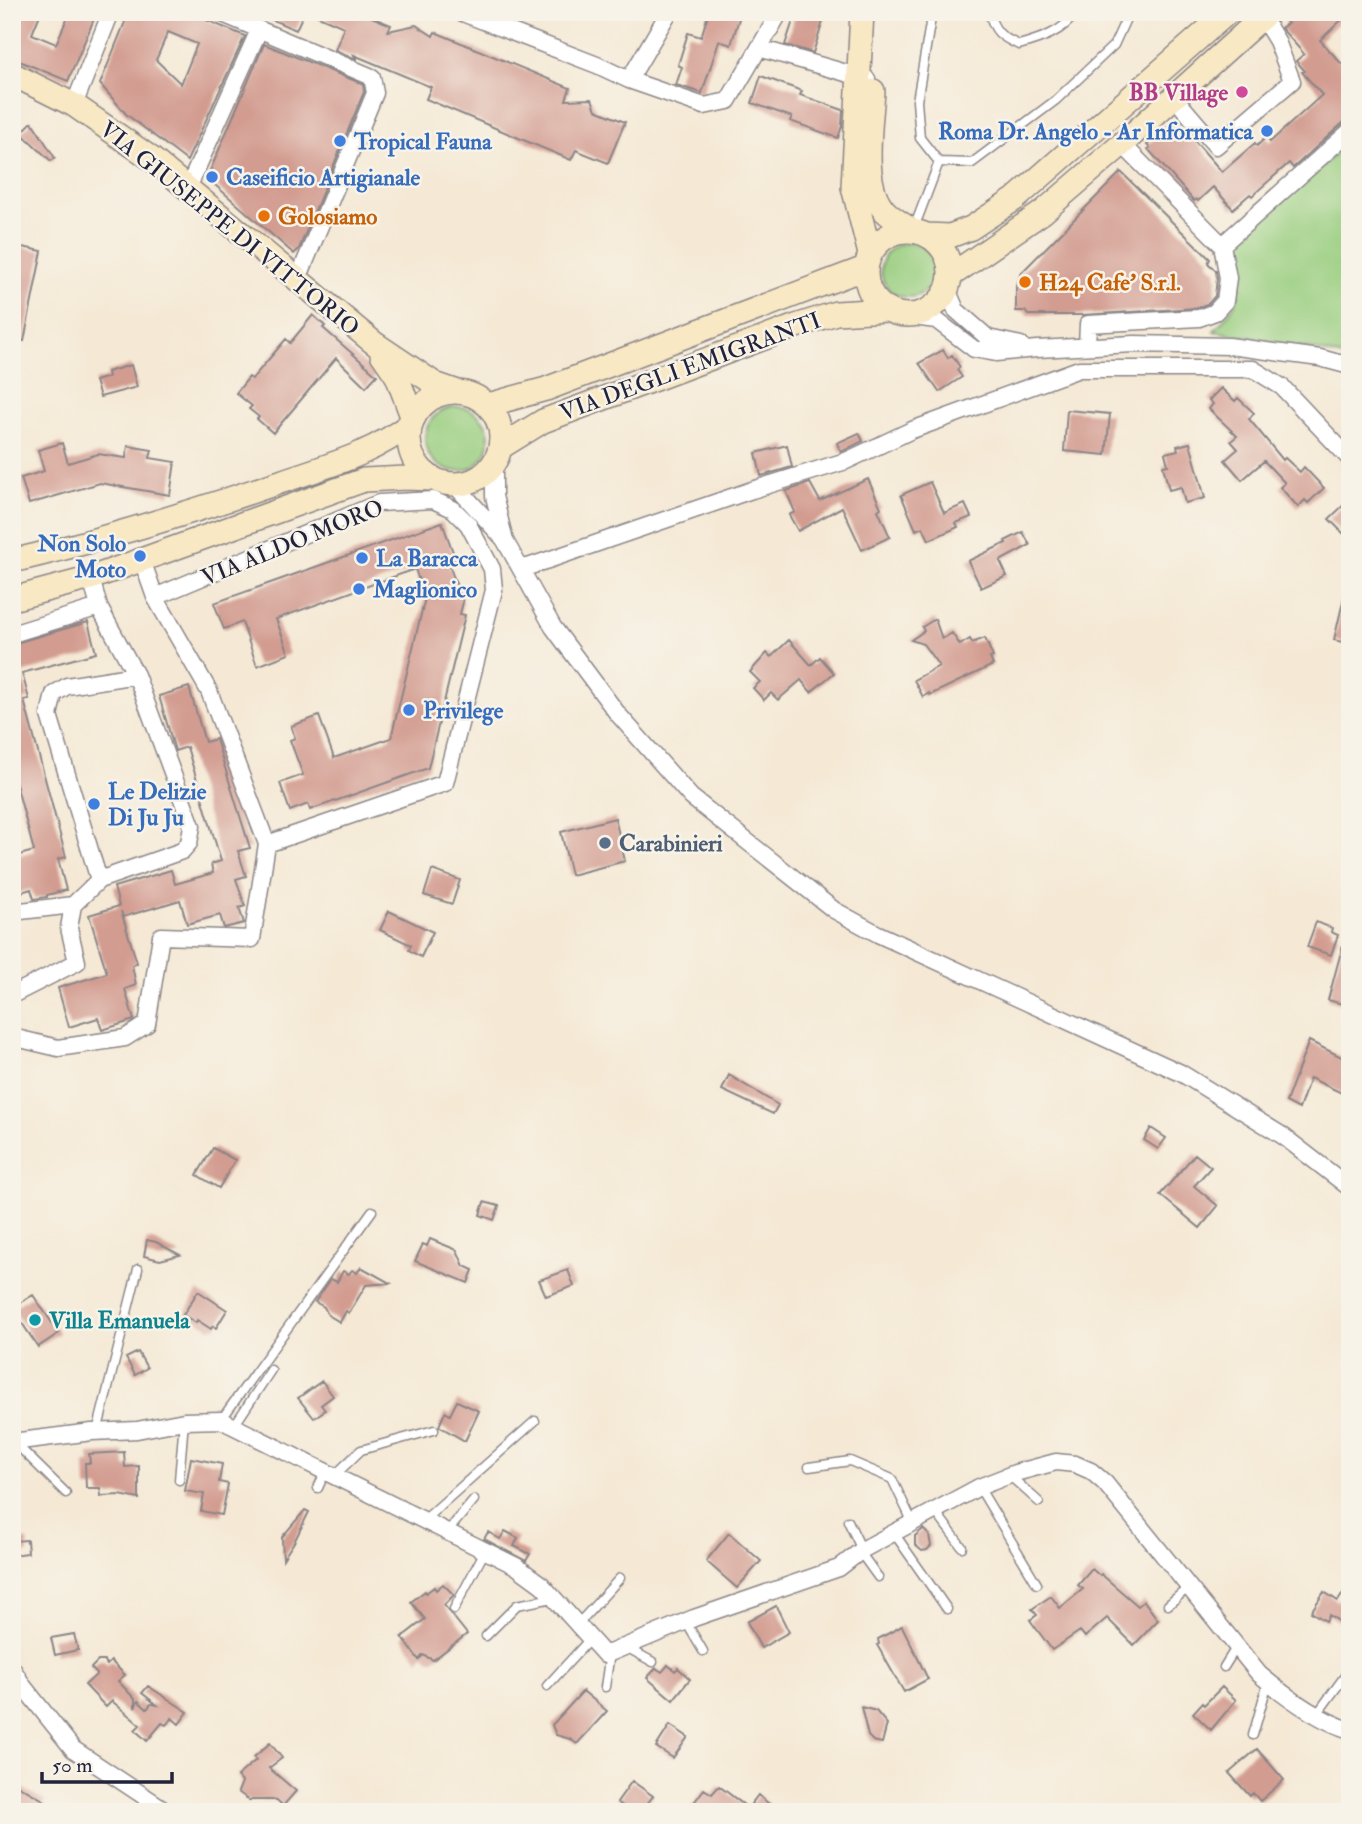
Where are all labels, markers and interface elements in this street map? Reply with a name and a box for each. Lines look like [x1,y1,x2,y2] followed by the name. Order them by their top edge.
[1129,78,1228,108] place label: BB Village
[1234,84,1250,100] marker: BB Village
[94,115,365,342] street label: VIA GIUSEPPE DI VITTORIO
[938,117,1255,147] place label: Roma Dr. Angelo - Ar Informatica
[1259,123,1275,139] marker: Roma Dr. Angelo - Ar Informatica
[353,127,493,157] place label: Tropical Fauna
[332,133,348,149] marker: Tropical Fauna
[226,163,420,193] place label: Caseificio Artigianale
[204,169,220,185] marker: Caseificio Artigianale
[278,202,377,231] place label: Golosiamo
[256,208,272,224] marker: Golosiamo
[1039,268,1181,297] place label: H24 Cafe' S.r.l.
[1017,274,1033,290] marker: H24 Cafe' S.r.l.
[556,306,825,427] street label: VIA DEGLI EMIGRANTI
[197,493,387,592] street label: VIA ALDO MORO
[37,529,126,584] place label: Non Solo Moto
[376,544,479,573] place label: La Baracca
[132,548,148,564] marker: Non Solo Moto
[354,550,370,566] marker: La Baracca
[372,575,477,605] place label: Maglionico
[351,581,367,597] marker: Maglionico
[423,696,504,726] place label: Privilege
[401,702,417,718] marker: Privilege
[108,777,207,833] place label: Le Delizie Di Ju Ju
[86,796,102,812] marker: Le Delizie Di Ju Ju
[619,829,723,858] place label: Carabinieri
[597,835,613,851] marker: Carabinieri
[48,1306,191,1335] place label: Villa Emanuela
[27,1312,43,1328] marker: Villa Emanuela
[42,1740,172,1784] scale bar
[52,1752,93,1779] text: 50 m

